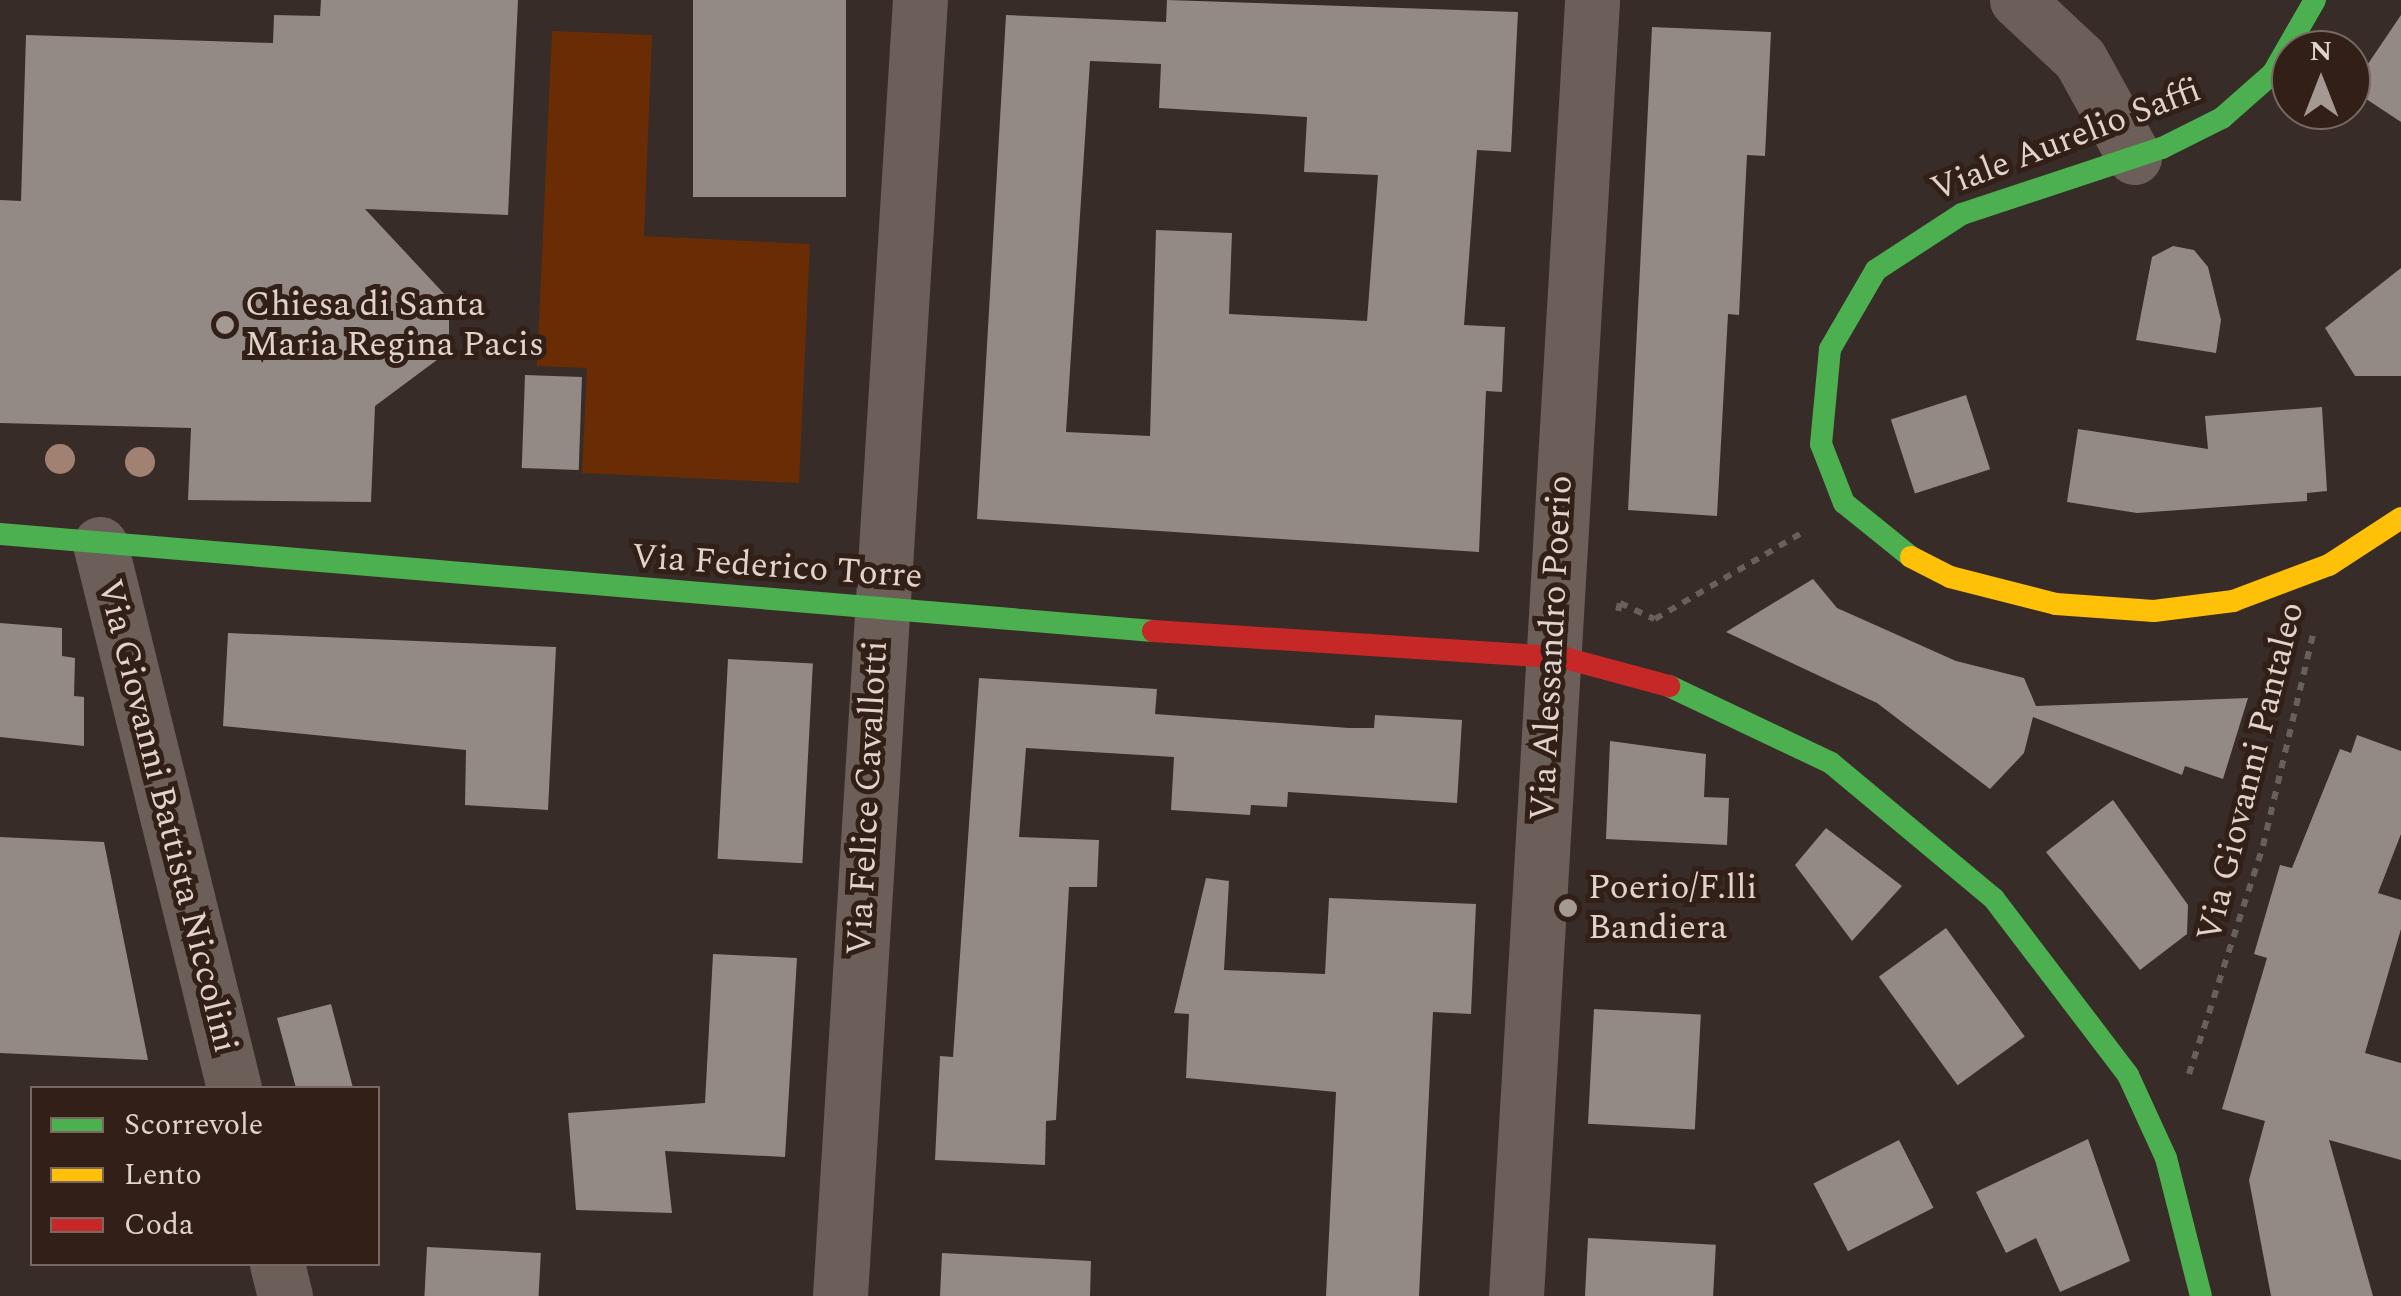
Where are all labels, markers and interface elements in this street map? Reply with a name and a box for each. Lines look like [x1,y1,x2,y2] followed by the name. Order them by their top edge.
[2271,30,2371,130] north arrow
[2310,30,2332,73] text: N
[1925,69,2207,211] street label: Viale Aurelio Saffi
[245,284,544,366] place label: Chiesa di Santa Maria Regina Pacis
[214,314,236,336] marker: Chiesa di Santa Maria Regina Pacis
[1522,474,1582,822] street label: Via Alessandro Poerio
[630,536,924,598] street label: Via Federico Torre
[88,575,246,1057] street label: Via Giovanni Battista Niccolini
[2189,598,2313,946] street label: Via Giovanni Pantaleo
[839,639,897,957] street label: Via Felice Cavallotti
[1588,867,1757,949] place label: Poerio/F.lli Bandiera
[1557,897,1579,919] marker: Poerio/F.lli Bandiera
[30,1086,380,1266] legend
[124,1102,263,1148] text: Scorrevole
[124,1152,202,1198] text: Lento
[124,1202,194,1248] text: Coda

